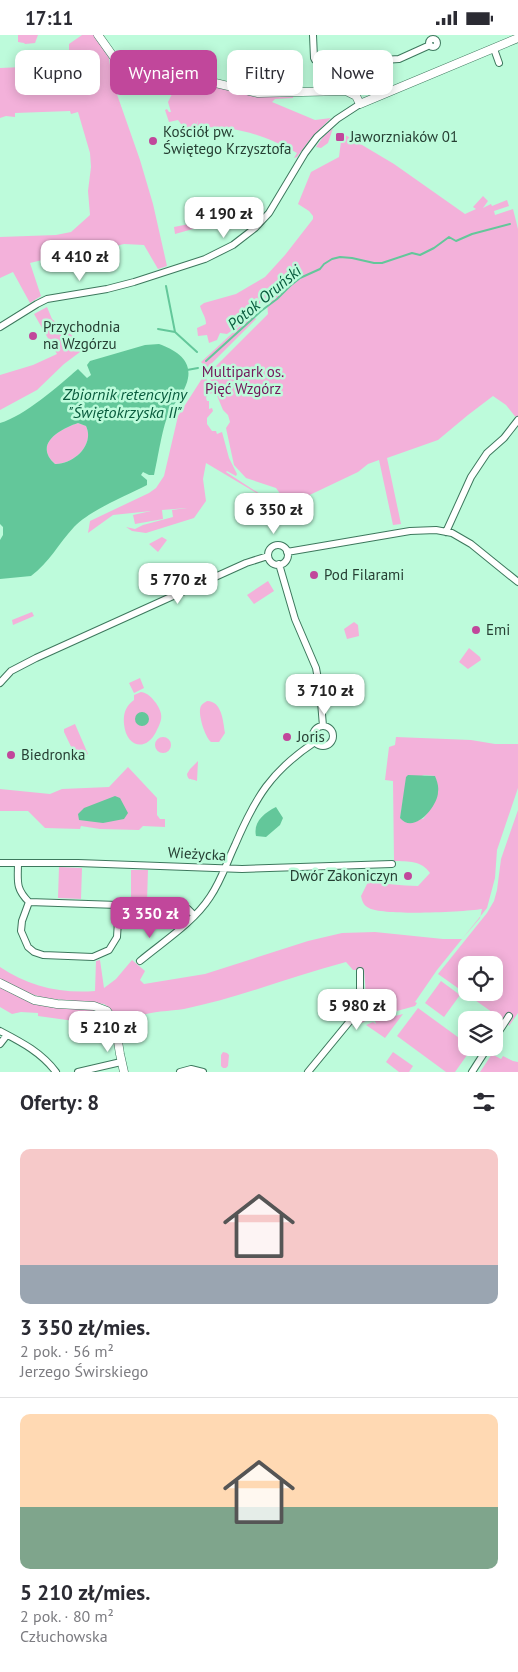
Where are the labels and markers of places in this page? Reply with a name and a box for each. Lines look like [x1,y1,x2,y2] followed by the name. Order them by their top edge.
[163,122,292,158] place label: Kościół pw. Świętego Krzysztofa
[349,127,458,146] place label: Jaworzniaków 01
[334,131,346,143] marker: Jaworzniaków 01
[147,135,159,147] marker: Kościół pw. Świętego Krzysztofa
[172,197,276,239] pin: 4 190 zł
[28,239,132,282] pin: 4 410 zł
[43,317,120,353] place label: Przychodnia na Wzgórzu
[27,330,39,342] marker: Przychodnia na Wzgórzu
[222,493,326,535] pin: 6 350 zł
[126,563,230,605] pin: 5 770 zł
[324,565,404,584] place label: Pod Filarami
[308,569,320,581] marker: Pod Filarami
[486,620,510,639] place label: Emi
[470,624,482,636] marker: Emi
[273,673,377,716] pin: 3 710 zł
[296,727,325,746] place label: Joris
[281,731,293,743] marker: Joris
[21,745,85,764] place label: Biedronka
[5,749,17,761] marker: Biedronka
[290,866,398,885] place label: Dwór Zakoniczyn
[402,870,414,882] marker: Dwór Zakoniczyn
[98,897,202,939] pin: 3 350 zł
[305,989,409,1031] pin: 5 980 zł
[56,1011,160,1053] pin: 5 210 zł

